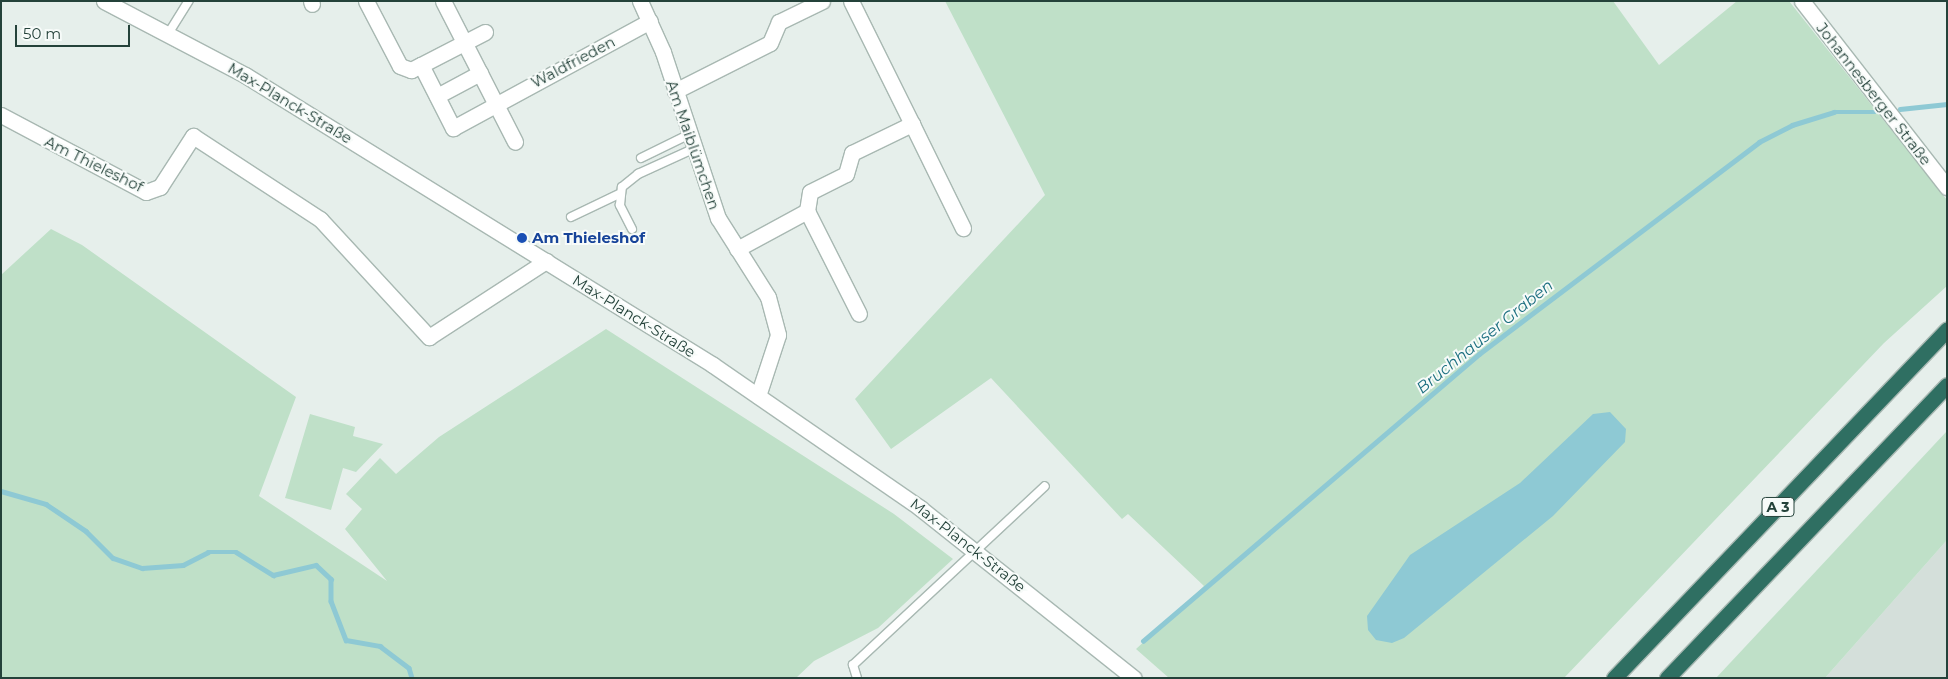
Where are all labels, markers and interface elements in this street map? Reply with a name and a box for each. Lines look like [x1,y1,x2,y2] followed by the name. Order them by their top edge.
[18,15,132,47] scale bar
[1813,19,1935,169] street label: Johannesberger Straße
[23,24,61,43] text: 50 m
[528,32,618,92] street label: Waldfrieden
[225,59,355,147] street label: Max-Planck-Straße
[662,78,724,212] street label: Am Maiblümchen
[42,132,146,196] street label: Am Thieleshof
[532,229,645,247] place label: Am Thieleshof
[516,232,528,244] marker: Am Thieleshof
[569,271,699,361] street label: Max-Planck-Straße
[1413,276,1557,398] water label: Bruchhauser Graben
[907,494,1029,596] street label: Max-Planck-Straße
[1760,496,1796,518] road number: A 3

